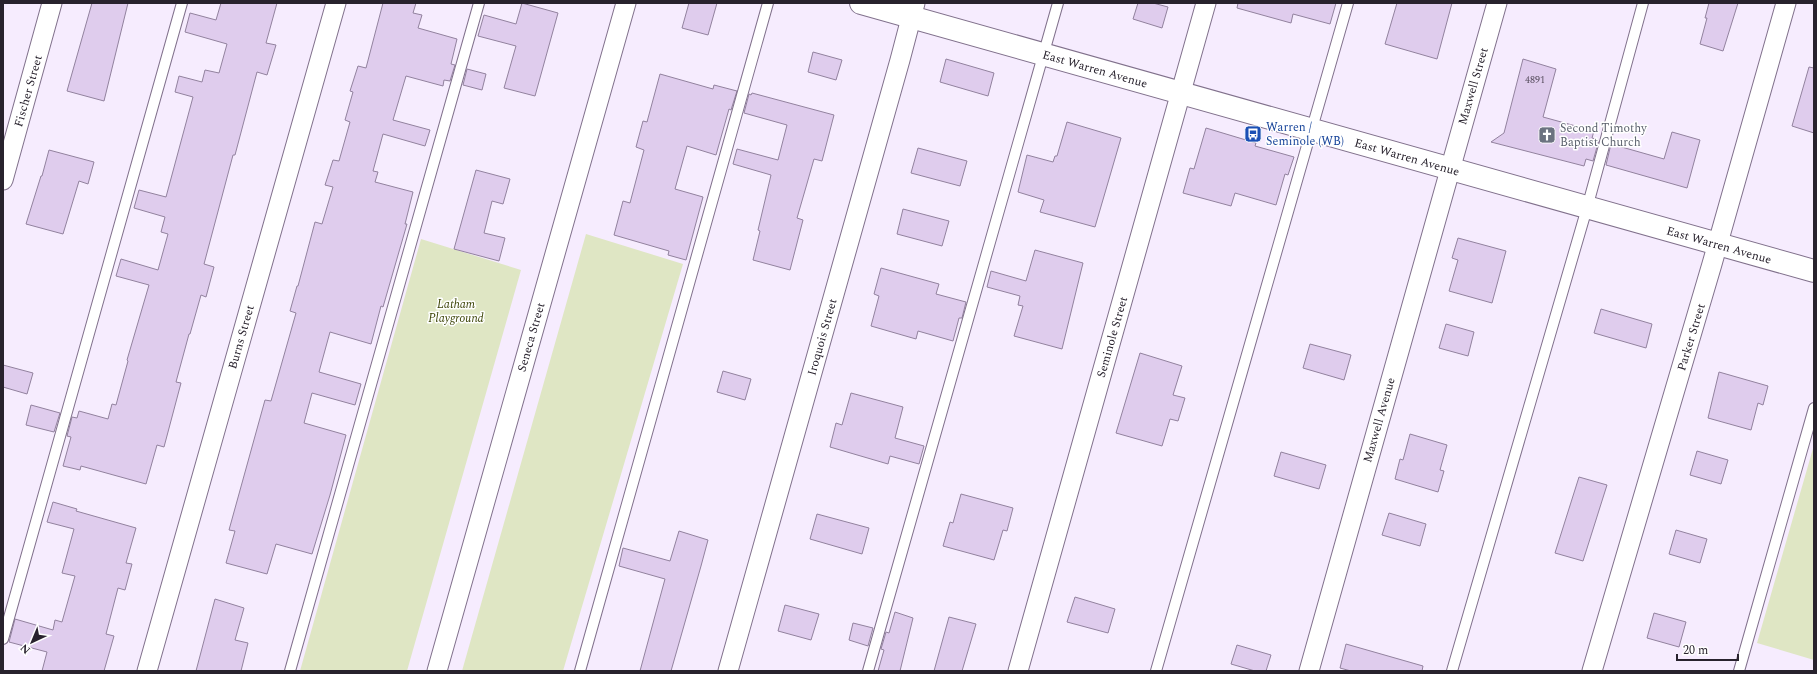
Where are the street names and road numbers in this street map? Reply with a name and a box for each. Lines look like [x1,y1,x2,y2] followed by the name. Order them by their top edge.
[1040,45,1150,94] street label: East Warren Avenue
[1453,45,1494,127] street label: Maxwell Street
[9,53,48,129] street label: Fischer Street
[1352,133,1462,182] street label: East Warren Avenue
[1664,221,1774,270] street label: East Warren Avenue
[1092,294,1133,380] street label: Seminole Street
[802,296,843,378] street label: Iroquois Street
[513,300,550,374] street label: Seneca Street
[1672,301,1711,373] street label: Parker Street
[223,303,260,372] street label: Burns Street
[1358,375,1401,465] street label: Maxwell Avenue

